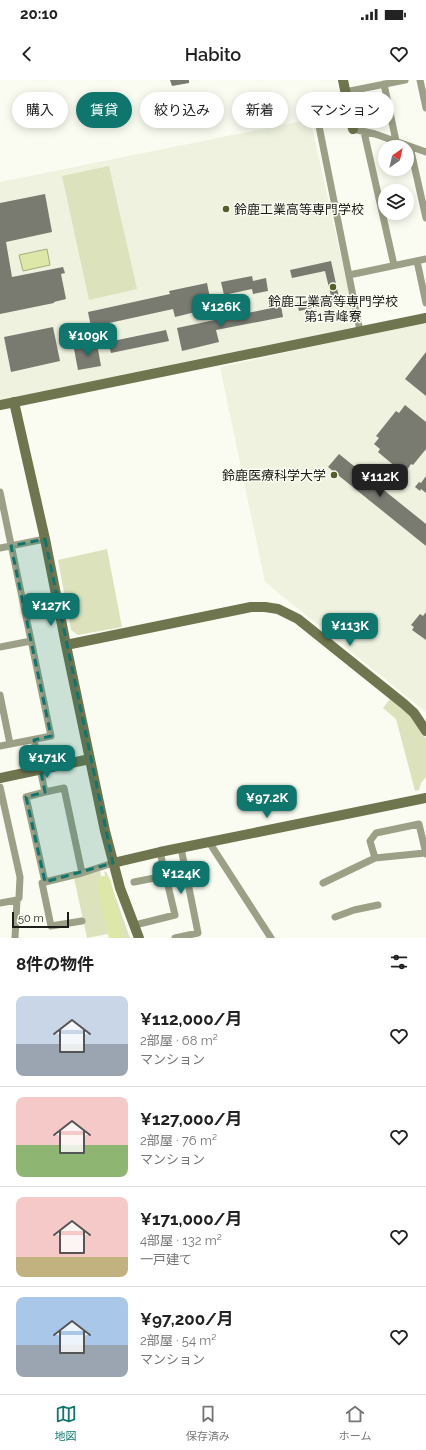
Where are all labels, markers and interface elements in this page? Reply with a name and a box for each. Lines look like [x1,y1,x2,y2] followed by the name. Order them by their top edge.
[20,5,58,23] text: 20:10
[16,43,38,65] icon: back
[388,43,410,65] icon: heart
[185,44,241,65] text: Habito
[12,92,68,128] chip: 購入
[76,92,132,128] chip: 賃貸
[140,92,224,128] chip: 絞り込み
[232,92,288,128] chip: 新着
[296,92,394,128] chip: マンション
[378,140,414,176] north arrow
[378,140,414,220] map controls
[378,184,414,220] button: layers
[234,202,364,217] place label: 鈴鹿工業高等専門学校
[221,204,231,214] marker: 鈴鹿工業高等専門学校
[328,282,338,292] marker: 鈴鹿工業高等専門学校 第1青峰寮
[193,294,249,328] pin: ¥126K
[268,294,398,324] place label: 鈴鹿工業高等専門学校 第1青峰寮
[201,299,241,314] text: ¥126K
[60,323,116,357] pin: ¥109K
[68,328,108,343] text: ¥109K
[352,464,408,498] pin: ¥112K
[222,468,326,483] place label: 鈴鹿医療科学大学
[361,469,399,484] text: ¥112K
[329,470,339,480] marker: 鈴鹿医療科学大学
[23,593,79,627] pin: ¥127K
[31,598,71,613] text: ¥127K
[322,613,378,647] pin: ¥113K
[331,618,369,633] text: ¥113K
[19,745,75,779] pin: ¥171K
[28,750,66,765] text: ¥171K
[234,785,300,819] pin: ¥97.2K
[246,790,288,805] text: ¥97.2K
[153,861,209,895] pin: ¥124K
[161,866,201,881] text: ¥124K
[12,910,69,929] scale bar
[18,912,44,925] text: 50 m
[388,951,410,973] icon: filters
[16,954,94,974] text: 8件の物件
[140,1009,242,1029] text: ¥112,000/月
[48,1012,96,1060] icon: home
[388,1025,410,1047] icon: heart
[140,1033,218,1048] text: 2部屋 · 68 m²
[140,1052,205,1067] text: マンション
[140,1109,243,1129] text: ¥127,000/月
[48,1113,96,1161] icon: home
[388,1126,410,1148] icon: heart
[140,1133,217,1148] text: 2部屋 · 76 m²
[140,1152,205,1167] text: マンション
[140,1209,242,1229] text: ¥171,000/月
[48,1213,96,1261] icon: home
[388,1226,410,1248] icon: heart
[140,1233,222,1248] text: 4部屋 · 132 m²
[140,1252,192,1267] text: 一戸建て
[140,1309,234,1329] text: ¥97,200/月
[48,1313,96,1361] icon: home
[388,1326,410,1348] icon: heart
[140,1333,216,1348] text: 2部屋 · 54 m²
[140,1352,205,1367] text: マンション
[55,1403,77,1443] tab: 地図
[186,1403,230,1443] tab: 保存済み
[339,1403,371,1443] tab: ホーム

